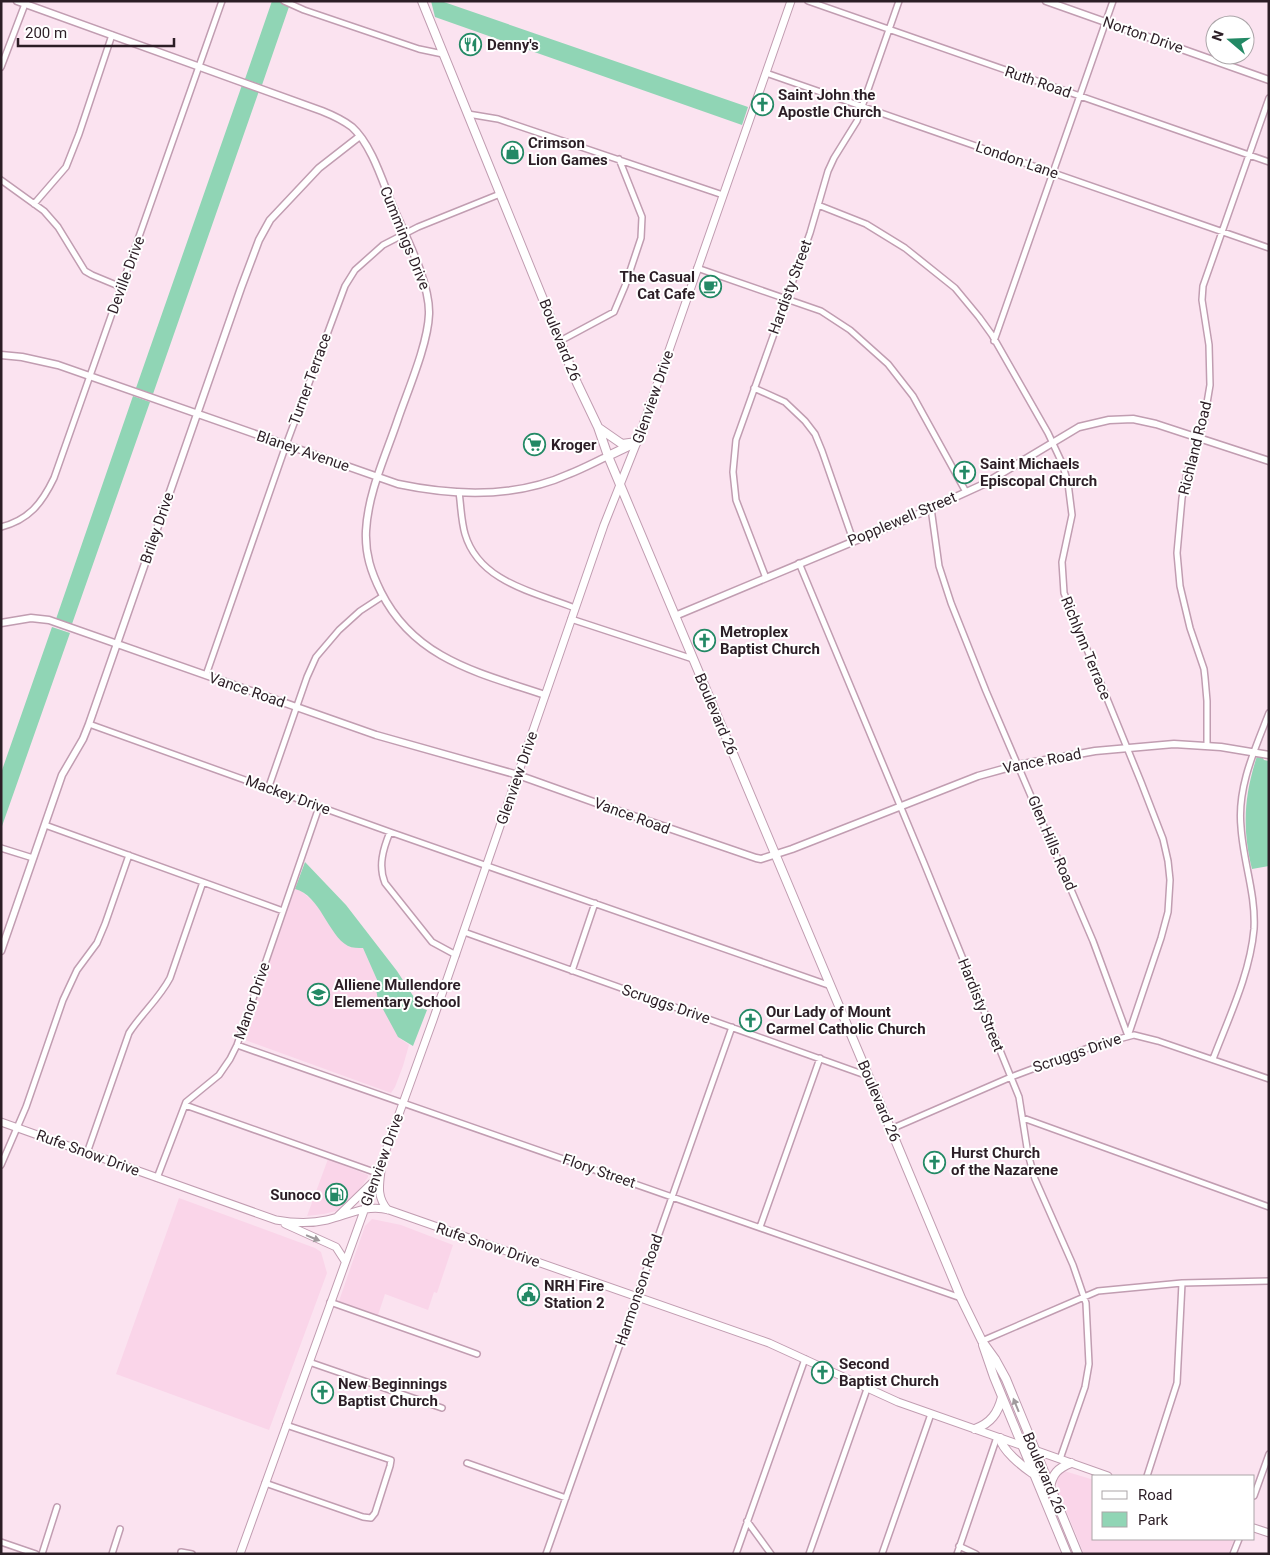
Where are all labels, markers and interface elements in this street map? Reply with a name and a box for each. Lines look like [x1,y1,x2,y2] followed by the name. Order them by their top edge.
[1100,13,1186,57] street label: Norton Drive
[18,15,174,47] scale bar
[1205,15,1255,65] north arrow
[25,24,67,42] text: 200 m
[1209,28,1227,43] text: N
[459,33,483,57] restaurant icon: Denny's
[487,36,539,54] place label: Denny's
[1003,62,1073,102] street label: Ruth Road
[778,86,882,121] place label: Saint John the Apostle Church
[750,92,774,116] church icon: Saint John the Apostle Church
[528,134,608,169] place label: Crimson Lion Games
[973,137,1061,183] street label: London Lane
[500,140,524,164] shop icon: Crimson Lion Games
[376,184,434,292] street label: Cummings Drive
[104,234,148,316] street label: Deville Drive
[765,237,815,337] street label: Hardisty Street
[620,268,695,303] place label: The Casual Cat Cafe
[699,274,723,298] cafe icon: The Casual Cat Cafe
[535,296,585,384] street label: Boulevard 26
[285,331,335,427] street label: Turner Terrace
[629,348,677,446] street label: Glenview Drive
[1175,399,1215,497] street label: Richland Road
[254,427,352,475] street label: Blaney Avenue
[523,433,547,457] supermarket icon: Kroger
[551,436,597,454] place label: Kroger
[980,455,1097,490] place label: Saint Michaels Episcopal Church
[952,461,976,485] church icon: Saint Michaels Episcopal Church
[845,488,959,550] street label: Popplewell Street
[136,490,178,566] street label: Briley Drive
[1057,594,1115,702] street label: Richlynn Terrace
[720,623,820,658] place label: Metroplex Baptist Church
[692,629,716,653] church icon: Metroplex Baptist Church
[206,669,288,711] street label: Vance Road
[691,670,741,758] street label: Boulevard 26
[493,729,541,827] street label: Glenview Drive
[1001,745,1083,777] street label: Vance Road
[243,771,333,819] street label: Mackey Drive
[1024,793,1080,893] street label: Glen Hills Road
[592,794,672,838] street label: Vance Road
[954,956,1008,1054] street label: Hardisty Street
[230,960,274,1042] street label: Manor Drive
[334,976,461,1011] place label: Alliene Mullendore Elementary School
[620,980,713,1028] street label: Scruggs Drive
[306,982,330,1006] school or university icon: Alliene Mullendore Elementary School
[766,1003,926,1038] place label: Our Lady of Mount Carmel Catholic Church
[738,1009,762,1033] church icon: Our Lady of Mount Carmel Catholic Church
[1031,1029,1124,1077] street label: Scruggs Drive
[854,1057,904,1145] street label: Boulevard 26
[357,1111,407,1209] street label: Glenview Drive
[34,1126,142,1180] street label: Rufe Snow Drive
[951,1144,1058,1179] place label: Hurst Church of the Nazarene
[560,1150,638,1192] street label: Flory Street
[923,1150,947,1174] church icon: Hurst Church of the Nazarene
[325,1183,349,1207] fuel station icon: Sunoco
[270,1186,321,1204] place label: Sunoco
[434,1219,542,1271] street label: Rufe Snow Drive
[612,1232,666,1348] street label: Harmonson Road
[306,1234,321,1242] one-way arrow
[544,1277,605,1312] place label: NRH Fire Station 2
[516,1283,540,1307] public building icon: NRH Fire Station 2
[839,1355,939,1390] place label: Second Baptist Church
[811,1361,835,1385] church icon: Second Baptist Church
[338,1375,447,1410] place label: New Beginnings Baptist Church
[310,1381,334,1405] church icon: New Beginnings Baptist Church
[1012,1397,1019,1412] one-way arrow
[1019,1429,1069,1517] street label: Boulevard 26
[1092,1475,1255,1540] legend
[1138,1486,1172,1504] text: Road
[1138,1511,1169,1529] text: Park

